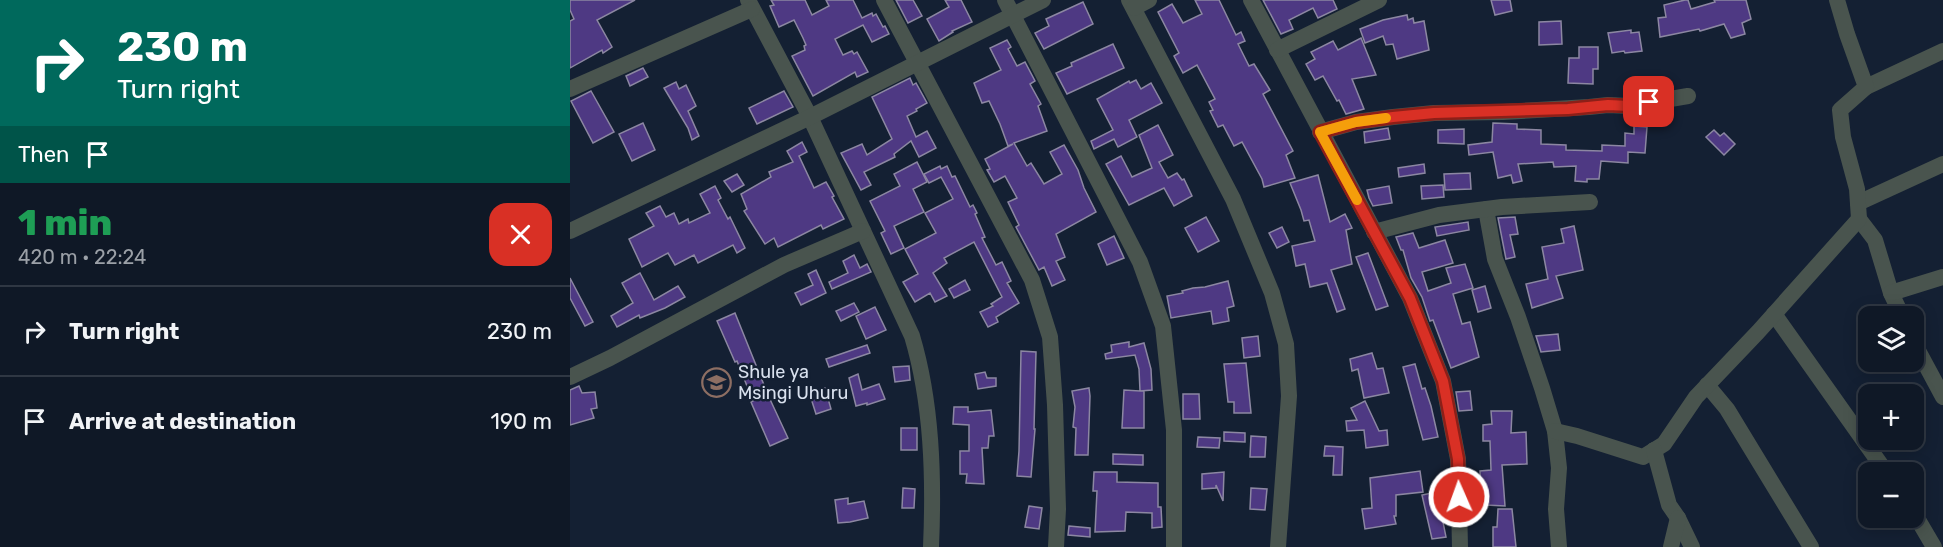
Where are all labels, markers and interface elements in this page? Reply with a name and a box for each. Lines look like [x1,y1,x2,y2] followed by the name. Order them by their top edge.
[117,22,248,72] text: 230 m
[18,24,96,102] icon: right
[117,73,240,105] text: Turn right
[1623,76,1674,127] pin
[1632,85,1665,118] icon: arrive
[81,138,114,171] icon: arrive
[18,141,69,168] text: Then
[18,201,112,244] text: 1 min
[489,203,552,266] button: close
[18,245,147,269] text: 420 m · 22:24
[1858,306,1924,528] map controls
[1858,306,1924,372] button: layers
[18,315,51,348] icon: right
[69,318,179,345] text: Turn right
[487,318,552,345] text: 230 m
[738,361,848,404] place label: Shule ya Msingi Uhuru
[701,366,733,398] school or university icon: Shule ya Msingi Uhuru
[1858,384,1924,450] button: +
[18,405,51,438] icon: arrive
[69,408,296,435] text: Arrive at destination
[491,408,552,435] text: 190 m
[1858,462,1924,528] button: −
[1427,465,1491,529] position arrow

